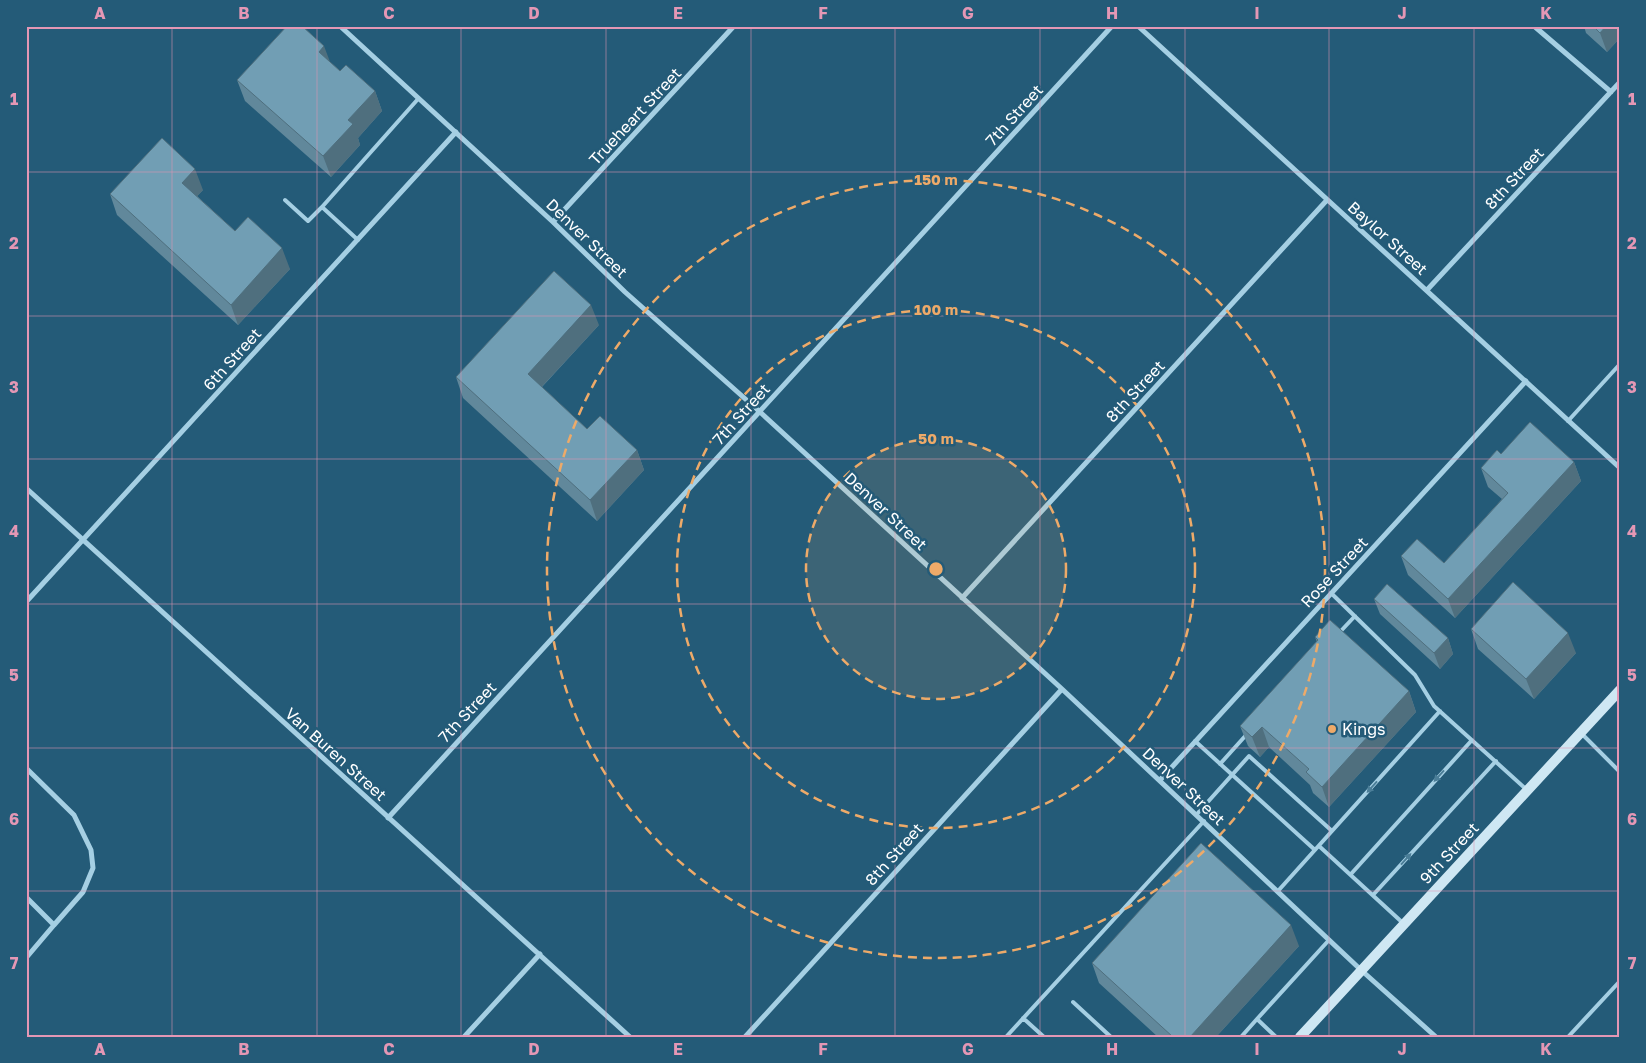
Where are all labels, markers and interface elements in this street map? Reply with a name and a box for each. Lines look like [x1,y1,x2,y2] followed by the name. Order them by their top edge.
[94,3,106,23] text: A
[238,3,250,23] text: B
[383,3,395,23] text: C
[528,3,540,23] text: D
[673,3,683,23] text: E
[818,3,828,23] text: F
[962,3,974,23] text: G
[1106,3,1118,23] text: H
[1254,3,1260,23] text: I
[1397,3,1407,23] text: J
[1540,3,1552,23] text: K
[585,63,685,169] street label: Trueheart Street
[981,80,1047,150] street label: 7th Street
[10,89,18,109] text: 1
[1628,89,1636,109] text: 1
[1480,143,1548,213] street label: 8th Street
[914,170,958,188] text: 150 m
[542,194,632,282] street label: Denver Street
[1344,197,1432,279] street label: Baylor Street
[9,233,19,253] text: 2
[1627,233,1637,253] text: 2
[914,300,958,318] text: 100 m
[199,324,265,394] street label: 6th Street
[1101,356,1169,426] street label: 8th Street
[9,377,19,397] text: 3
[1627,377,1637,397] text: 3
[708,379,774,449] street label: 7th Street
[918,429,954,447] text: 50 m
[841,468,931,554] street label: Denver Street
[9,521,19,541] text: 4
[1627,521,1637,541] text: 4
[1296,532,1372,612] street label: Rose Street
[927,560,945,578] centre of rings
[9,665,19,685] text: 5
[1627,665,1637,685] text: 5
[434,677,500,747] street label: 7th Street
[281,703,391,805] street label: Van Buren Street
[1342,719,1386,739] place label: Kings
[1326,723,1338,735] marker: Kings
[1139,743,1229,829] street label: Denver Street
[1433,770,1445,782] one-way arrow
[1366,780,1378,792] one-way arrow
[9,809,19,829] text: 6
[1627,809,1637,829] text: 6
[1415,818,1483,888] street label: 9th Street
[861,819,927,889] street label: 8th Street
[1400,854,1412,866] one-way arrow
[10,953,19,973] text: 7
[1628,953,1637,973] text: 7
[94,1039,106,1059] text: A
[238,1039,250,1059] text: B
[383,1039,395,1059] text: C
[528,1039,540,1059] text: D
[673,1039,683,1059] text: E
[818,1039,828,1059] text: F
[962,1039,974,1059] text: G
[1106,1039,1118,1059] text: H
[1254,1039,1260,1059] text: I
[1397,1039,1407,1059] text: J
[1540,1039,1552,1059] text: K

